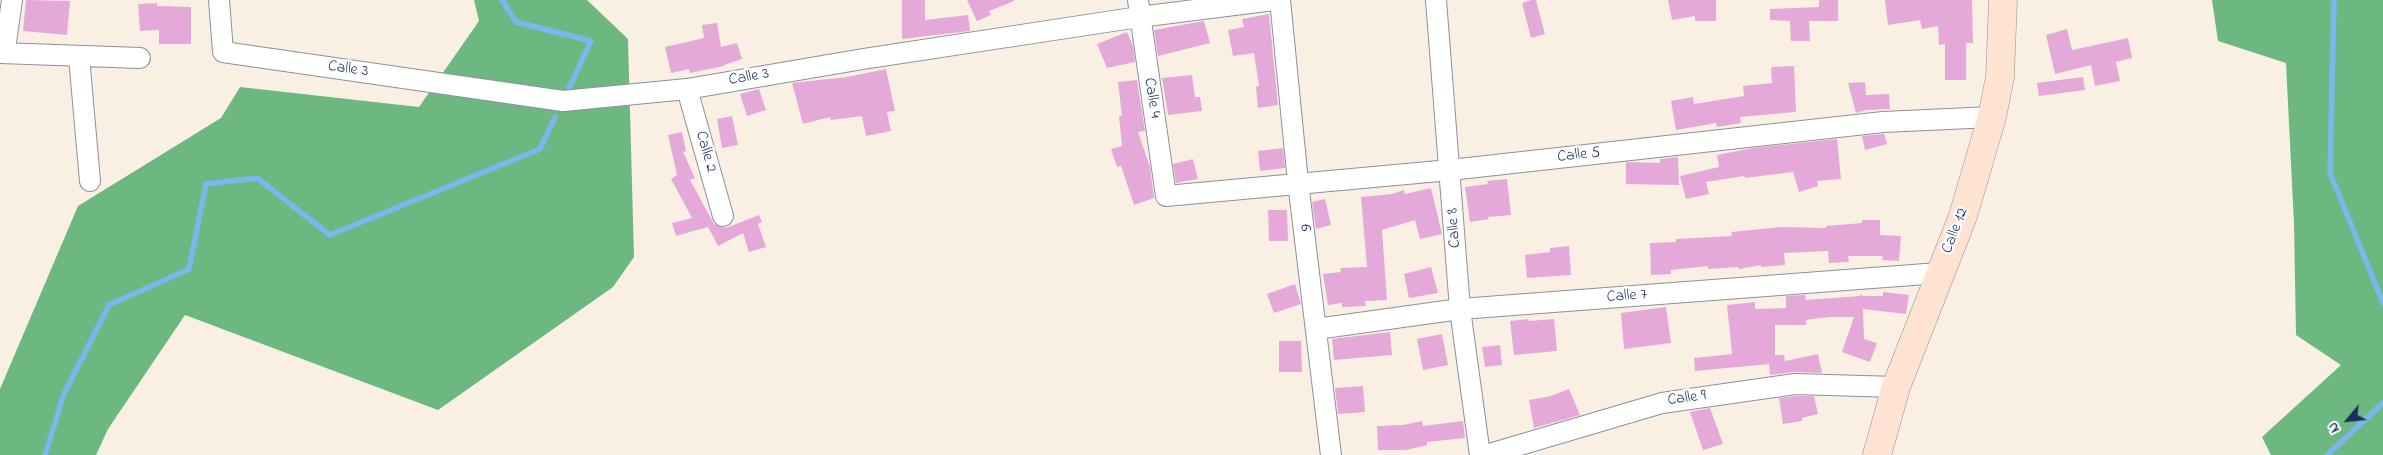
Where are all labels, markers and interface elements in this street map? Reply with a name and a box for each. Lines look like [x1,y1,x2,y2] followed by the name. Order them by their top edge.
[327,58,369,82] street label: Calle 3
[727,65,771,91] street label: Calle 3
[1138,76,1164,120] street label: Calle 4
[690,129,720,175] street label: Calle 2
[1557,144,1601,168] street label: Calle 5
[1939,206,1973,256] street label: Calle 12
[1444,207,1466,249] street label: Calle 8
[1294,223,1314,233] street label: 6
[1606,286,1648,308] street label: Calle 7
[1666,387,1708,411] street label: Calle 9
[2323,395,2373,445] north arrow
[2323,418,2346,436] text: N

